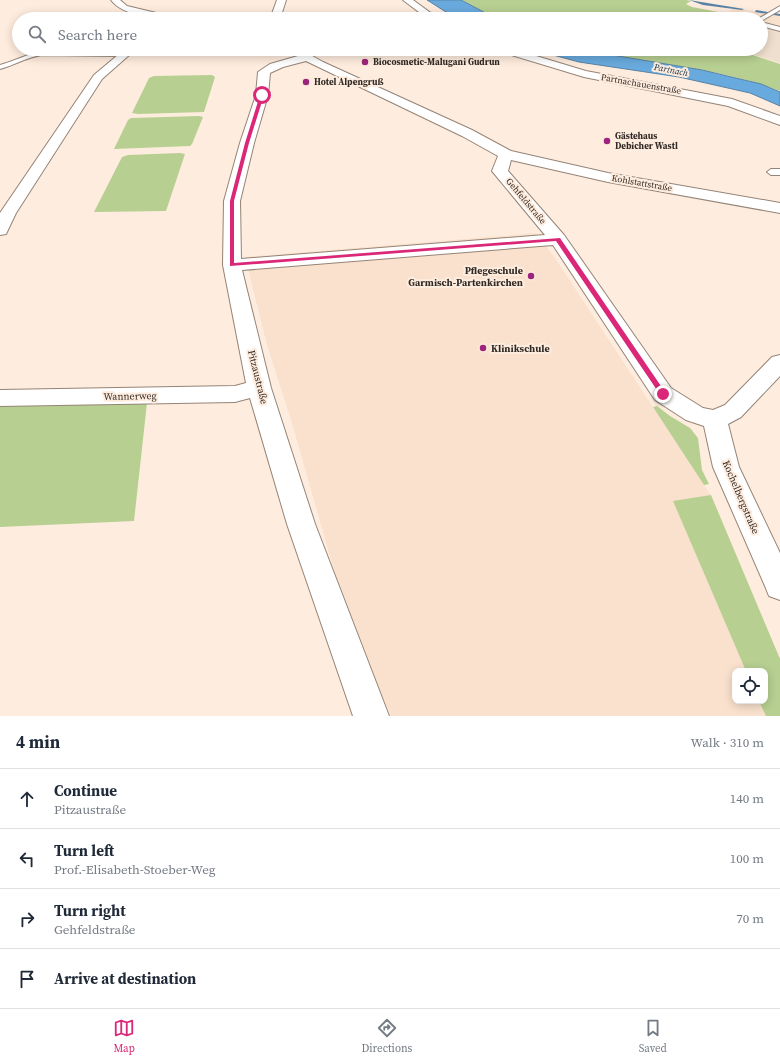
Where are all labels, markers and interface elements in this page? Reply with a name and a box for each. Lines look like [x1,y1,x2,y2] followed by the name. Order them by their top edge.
[12,12,768,56] search box
[26,23,48,45] icon: search
[58,24,137,45] text: Search here
[373,56,500,68] place label: Biocosmetic-Malugani Gudrun
[360,57,370,67] marker: Biocosmetic-Malugani Gudrun
[652,61,689,79] water label: Partnach
[600,71,682,97] street label: Partnachauenstraße
[314,76,383,88] place label: Hotel Alpengruß
[301,77,311,87] marker: Hotel Alpengruß
[253,86,271,104] route start
[615,130,678,152] place label: Gästehaus Debicher Wastl
[602,136,612,146] marker: Gästehaus Debicher Wastl
[611,172,674,194] street label: Kohlstattstraße
[503,176,549,227] street label: Gehfeldstraße
[408,264,523,289] place label: Pflegeschule Garmisch-Partenkirchen
[526,271,536,281] marker: Pflegeschule Garmisch-Partenkirchen
[491,342,550,355] place label: Klinikschule
[478,343,488,353] marker: Klinikschule
[245,348,271,406] street label: Pitzaustraße
[654,385,672,403] route end
[103,389,157,403] street label: Wannerweg
[720,458,762,536] street label: Kochelbergstraße
[732,668,768,704] map controls
[732,668,768,704] button: locate
[16,730,60,754] text: 4 min
[691,734,764,751] text: Walk · 310 m
[54,780,117,801] text: Continue
[16,788,38,810] icon: ahead
[730,790,764,807] text: 140 m
[54,801,126,818] text: Pitzaustraße
[54,840,114,861] text: Turn left
[16,848,38,870] icon: left
[730,850,764,867] text: 100 m
[54,861,216,878] text: Prof.-Elisabeth-Stoeber-Weg
[54,900,126,921] text: Turn right
[16,908,38,930] icon: right
[736,910,764,927] text: 70 m
[54,921,136,938] text: Gehfeldstraße
[16,968,38,990] icon: arrive
[54,968,196,989] text: Arrive at destination
[113,1017,135,1056] tab: Map
[361,1017,412,1056] tab: Directions
[639,1017,667,1056] tab: Saved

